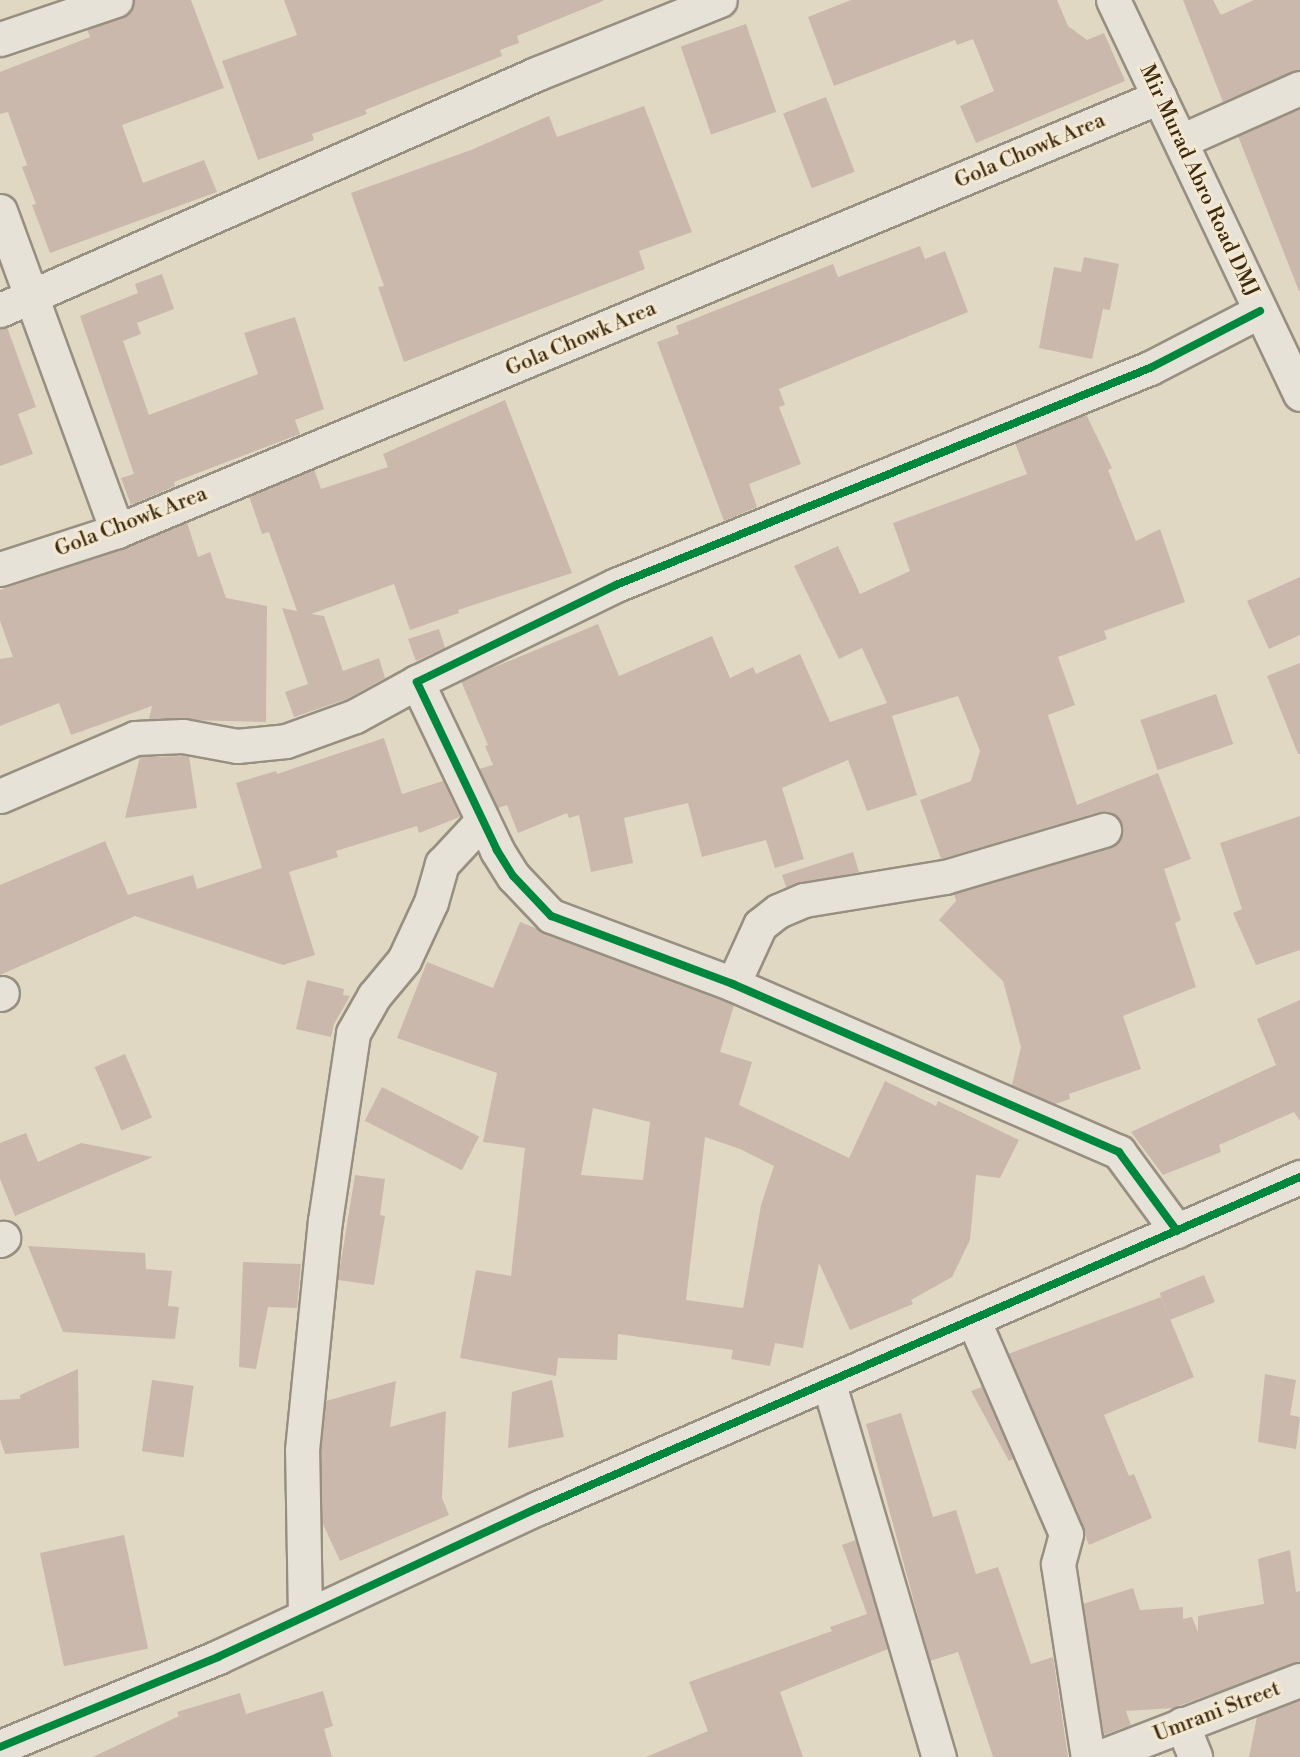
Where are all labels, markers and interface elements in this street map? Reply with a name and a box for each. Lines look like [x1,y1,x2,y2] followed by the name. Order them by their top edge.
[1134,61,1264,301] street label: Mir Murad Abro Road DMJ
[951,108,1109,194] street label: Gola Chowk Area
[502,296,660,382] street label: Gola Chowk Area
[51,481,211,563] street label: Gola Chowk Area
[1150,1676,1284,1748] street label: Umrani Street

